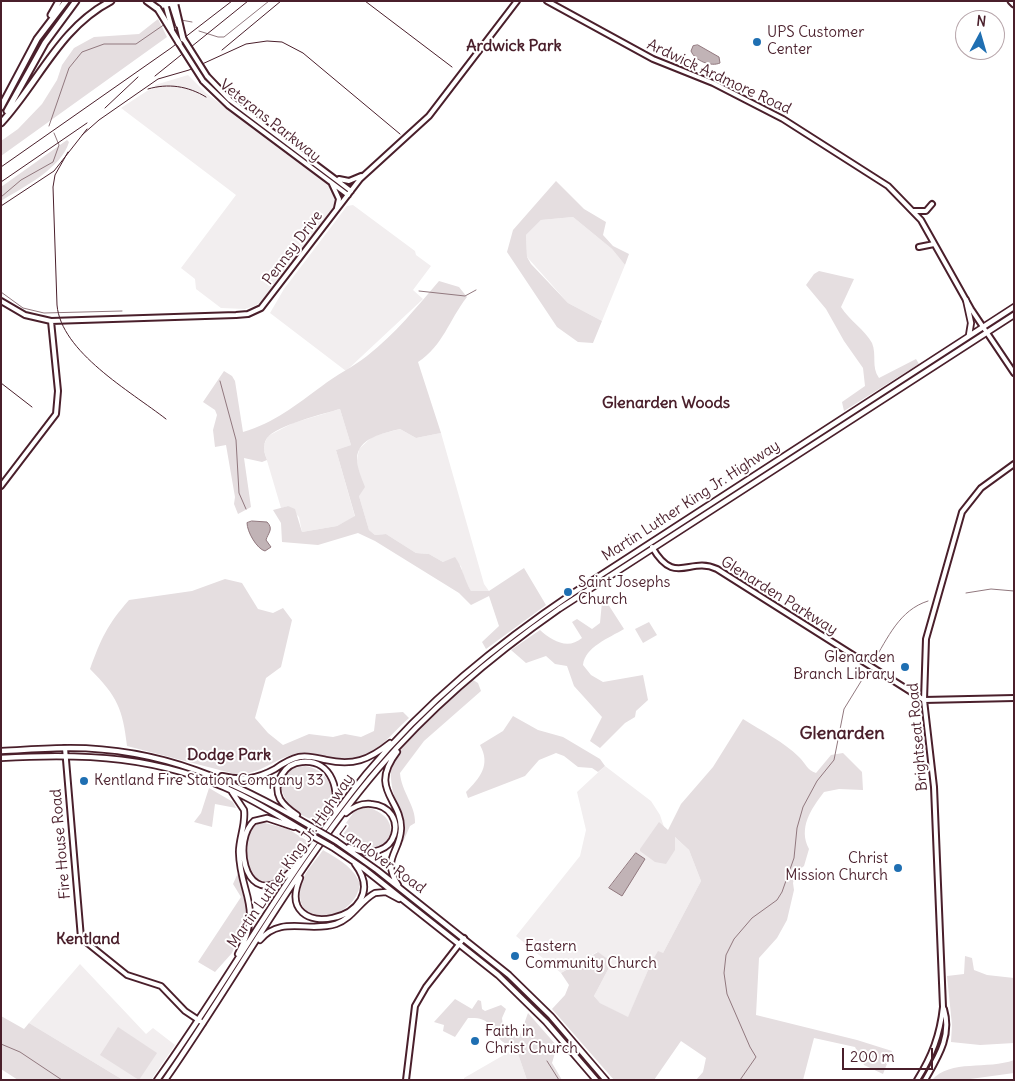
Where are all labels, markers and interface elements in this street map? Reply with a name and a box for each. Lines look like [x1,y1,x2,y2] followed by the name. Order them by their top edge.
[955,10,1005,60] north arrow
[976,12,987,31] text: N
[767,24,864,59] place label: UPS Customer Center
[466,36,562,56] district label: Ardwick Park
[644,36,794,118] street label: Ardwick Ardmore Road
[751,36,763,48] marker: UPS Customer Center
[216,76,324,166] street label: Veterans Parkway
[259,207,327,289] street label: Pennsy Drive
[602,393,730,413] district label: Glenarden Woods
[599,437,783,565] street label: Martin Luther King Jr. Highway
[717,553,841,639] street label: Glenarden Parkway
[578,574,670,609] place label: Saint Josephs Church
[562,586,574,598] marker: Saint Josephs Church
[793,649,895,684] place label: Glenarden Branch Library
[899,661,911,673] marker: Glenarden Branch Library
[904,682,932,792] street label: Brightseat Road
[799,723,885,745] district label: Glenarden
[187,745,271,765] district label: Dodge Park
[224,771,358,951] street label: Martin Luther King Jr. Highway
[94,772,324,790] place label: Kentland Fire Station Company 33
[78,775,90,787] marker: Kentland Fire Station Company 33
[47,788,75,900] street label: Fire House Road
[335,823,429,897] street label: Landover Road
[785,850,888,885] place label: Christ Mission Church
[892,862,904,874] marker: Christ Mission Church
[56,929,120,949] district label: Kentland
[525,938,657,973] place label: Eastern Community Church
[509,950,521,962] marker: Eastern Community Church
[485,1023,578,1058] place label: Faith in Christ Church
[469,1035,481,1047] marker: Faith in Christ Church
[845,1038,936,1070] scale bar
[850,1047,895,1066] text: 200 m

